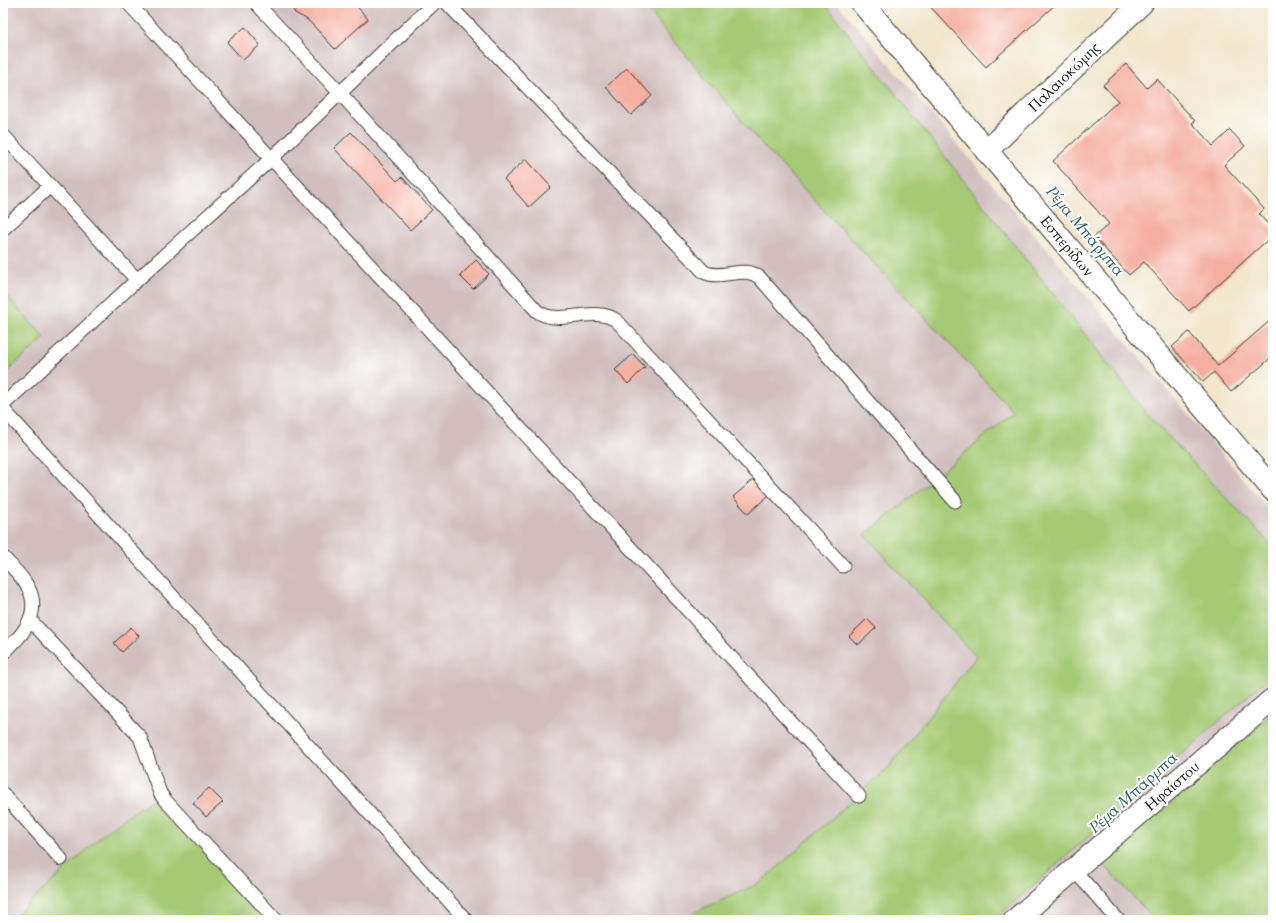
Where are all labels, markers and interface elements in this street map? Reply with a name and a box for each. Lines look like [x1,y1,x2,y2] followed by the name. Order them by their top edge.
[1024,37,1105,116] street label: Παλαιοκώμης
[1041,181,1130,281] water label: Ρέμα Μπάρμπα
[1036,211,1098,281] street label: Εσπερίδων
[1084,747,1182,839] water label: Ρέμα Μπάρμπα
[1140,757,1204,815] street label: Ηφαίστου

